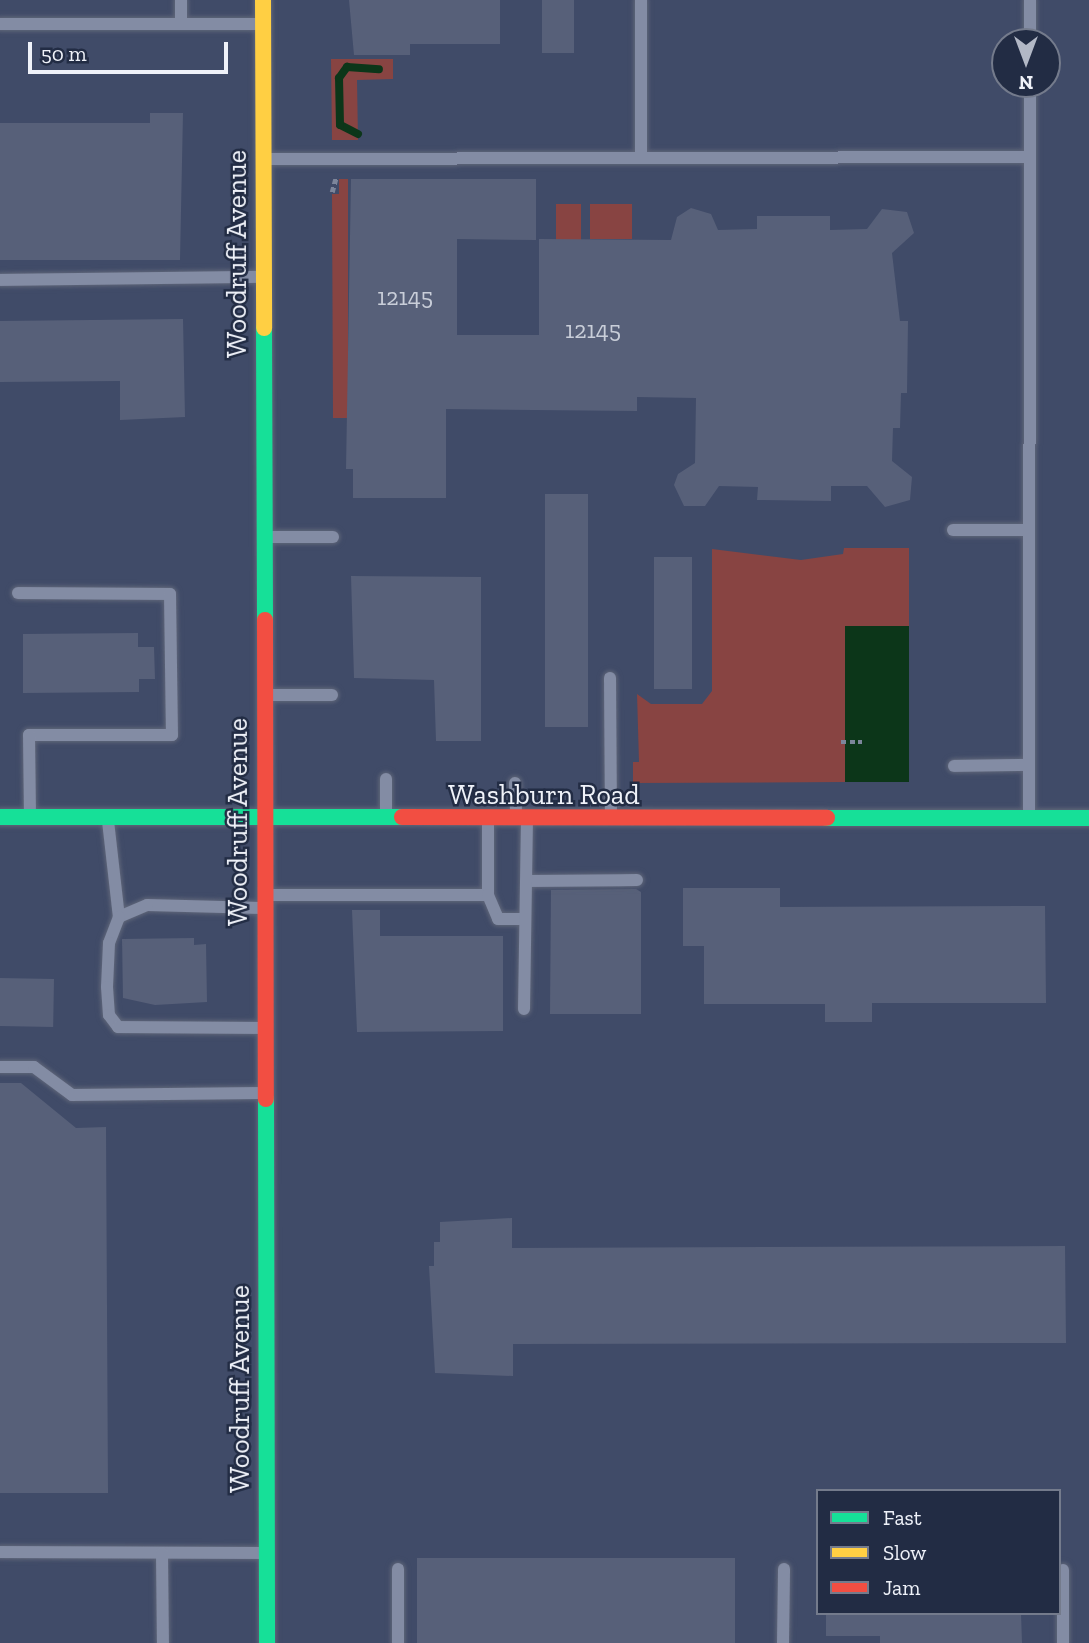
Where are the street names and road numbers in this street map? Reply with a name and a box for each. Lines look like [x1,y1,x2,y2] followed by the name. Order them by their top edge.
[220,150,254,358] street label: Woodruff Avenue
[221,718,255,926] street label: Woodruff Avenue
[448,778,640,812] street label: Washburn Road
[223,1285,257,1493] street label: Woodruff Avenue

